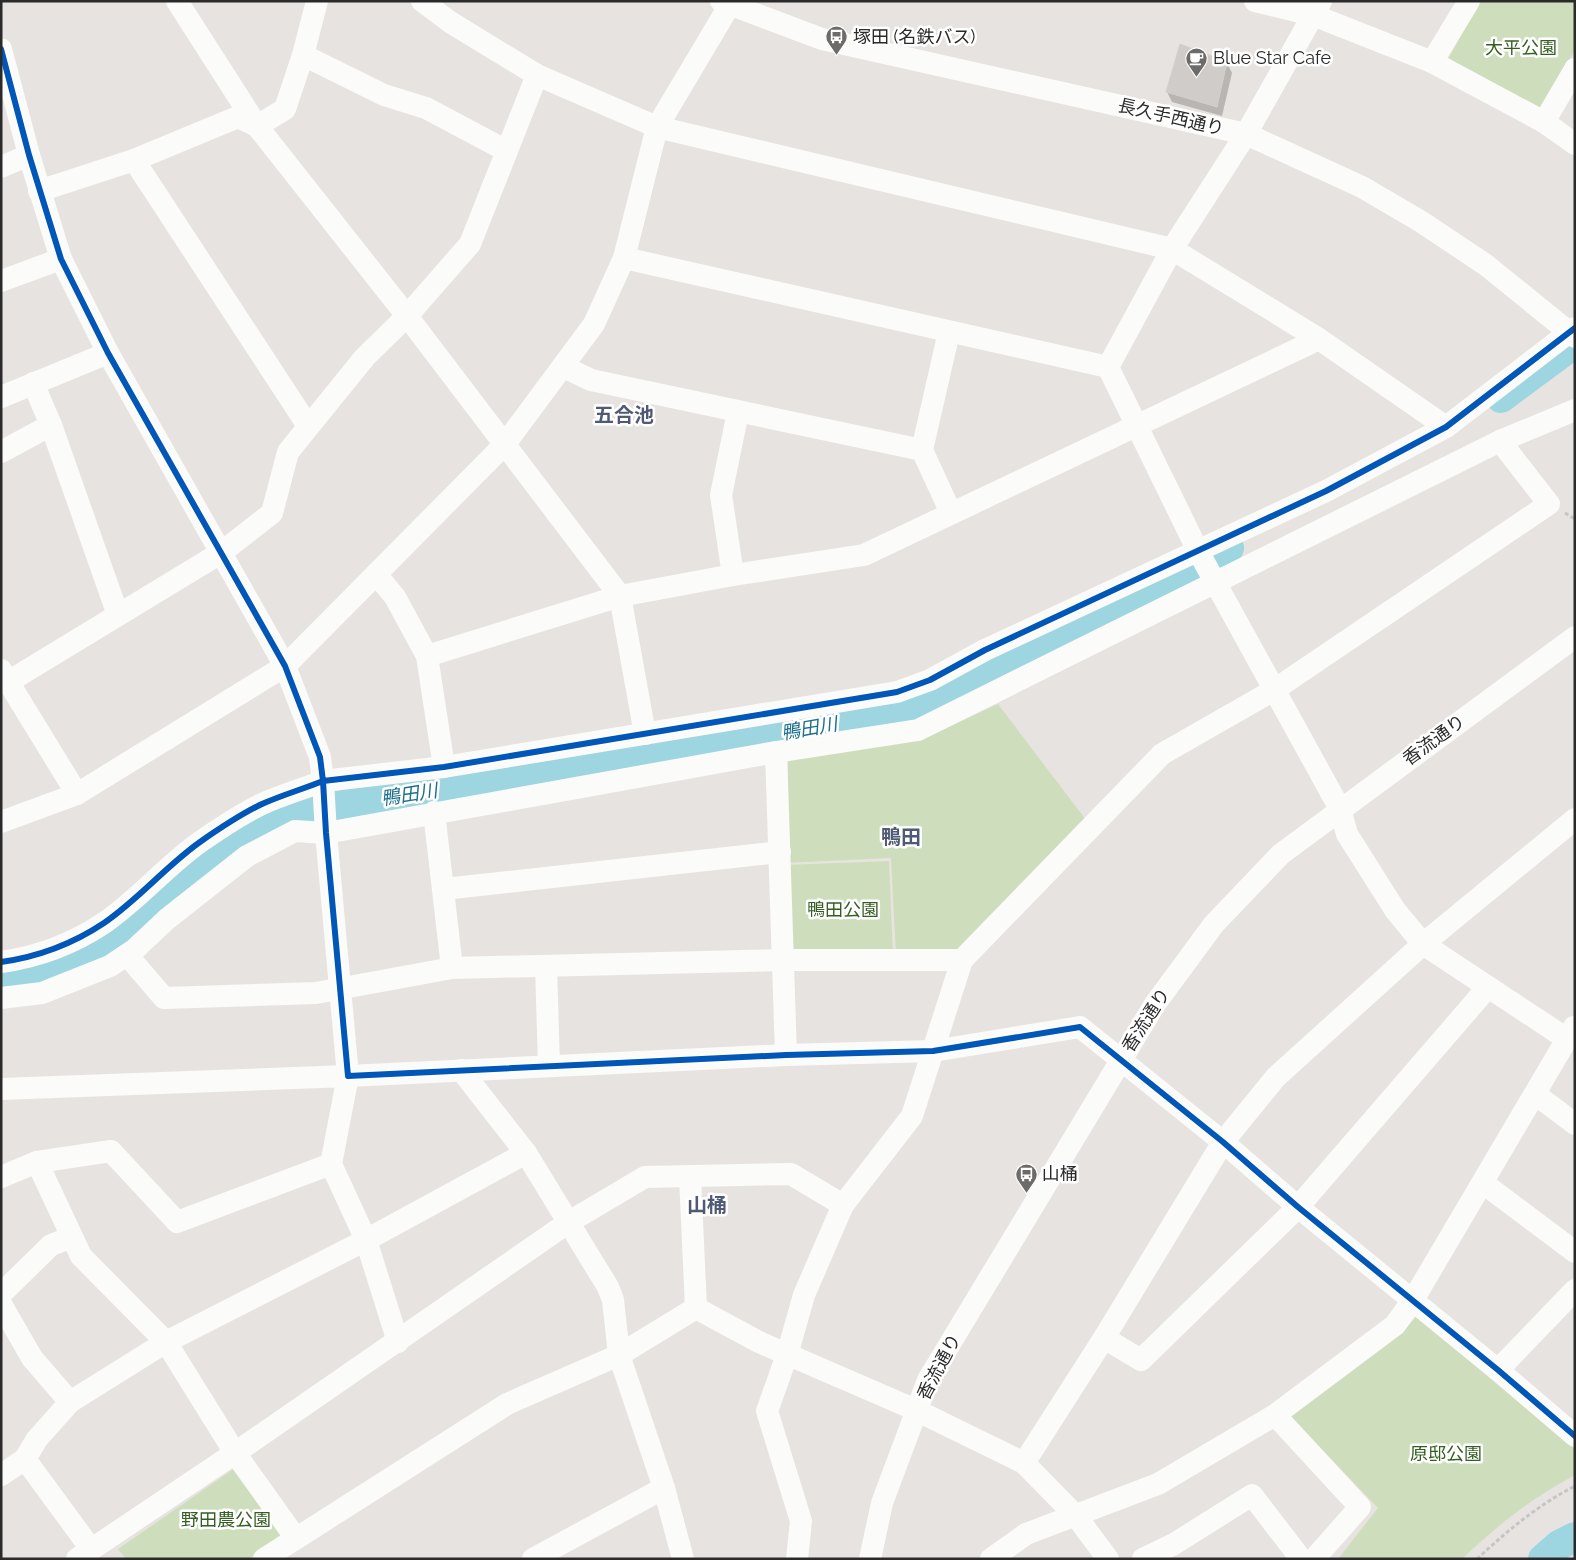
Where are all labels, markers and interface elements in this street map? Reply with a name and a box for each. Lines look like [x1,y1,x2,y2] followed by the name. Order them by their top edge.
[825,25,849,56] bus stop icon: 塚田 (名鉄バス)
[853,26,975,47] place label: 塚田 (名鉄バス)
[1485,37,1557,58] park label: 大平公園
[1185,46,1209,77] cafe icon: Blue Star Cafe
[1213,47,1332,68] place label: Blue Star Cafe
[1116,94,1226,139] street label: 長久手西通り
[594,403,654,427] district label: 五合池
[1398,710,1469,769] street label: 香流通り
[779,712,841,744] water label: 鴨田川
[379,778,441,809] water label: 鴨田川
[881,825,921,849] district label: 鴨田
[807,899,879,920] park label: 鴨田公園
[1117,984,1174,1056] street label: 香流通り
[1014,1162,1038,1193] bus stop icon: 山桶
[1042,1163,1078,1184] place label: 山桶
[687,1193,727,1217] district label: 山桶
[912,1330,965,1403] street label: 香流通り
[1410,1443,1482,1464] park label: 原邸公園
[181,1509,271,1530] park label: 野田農公園

